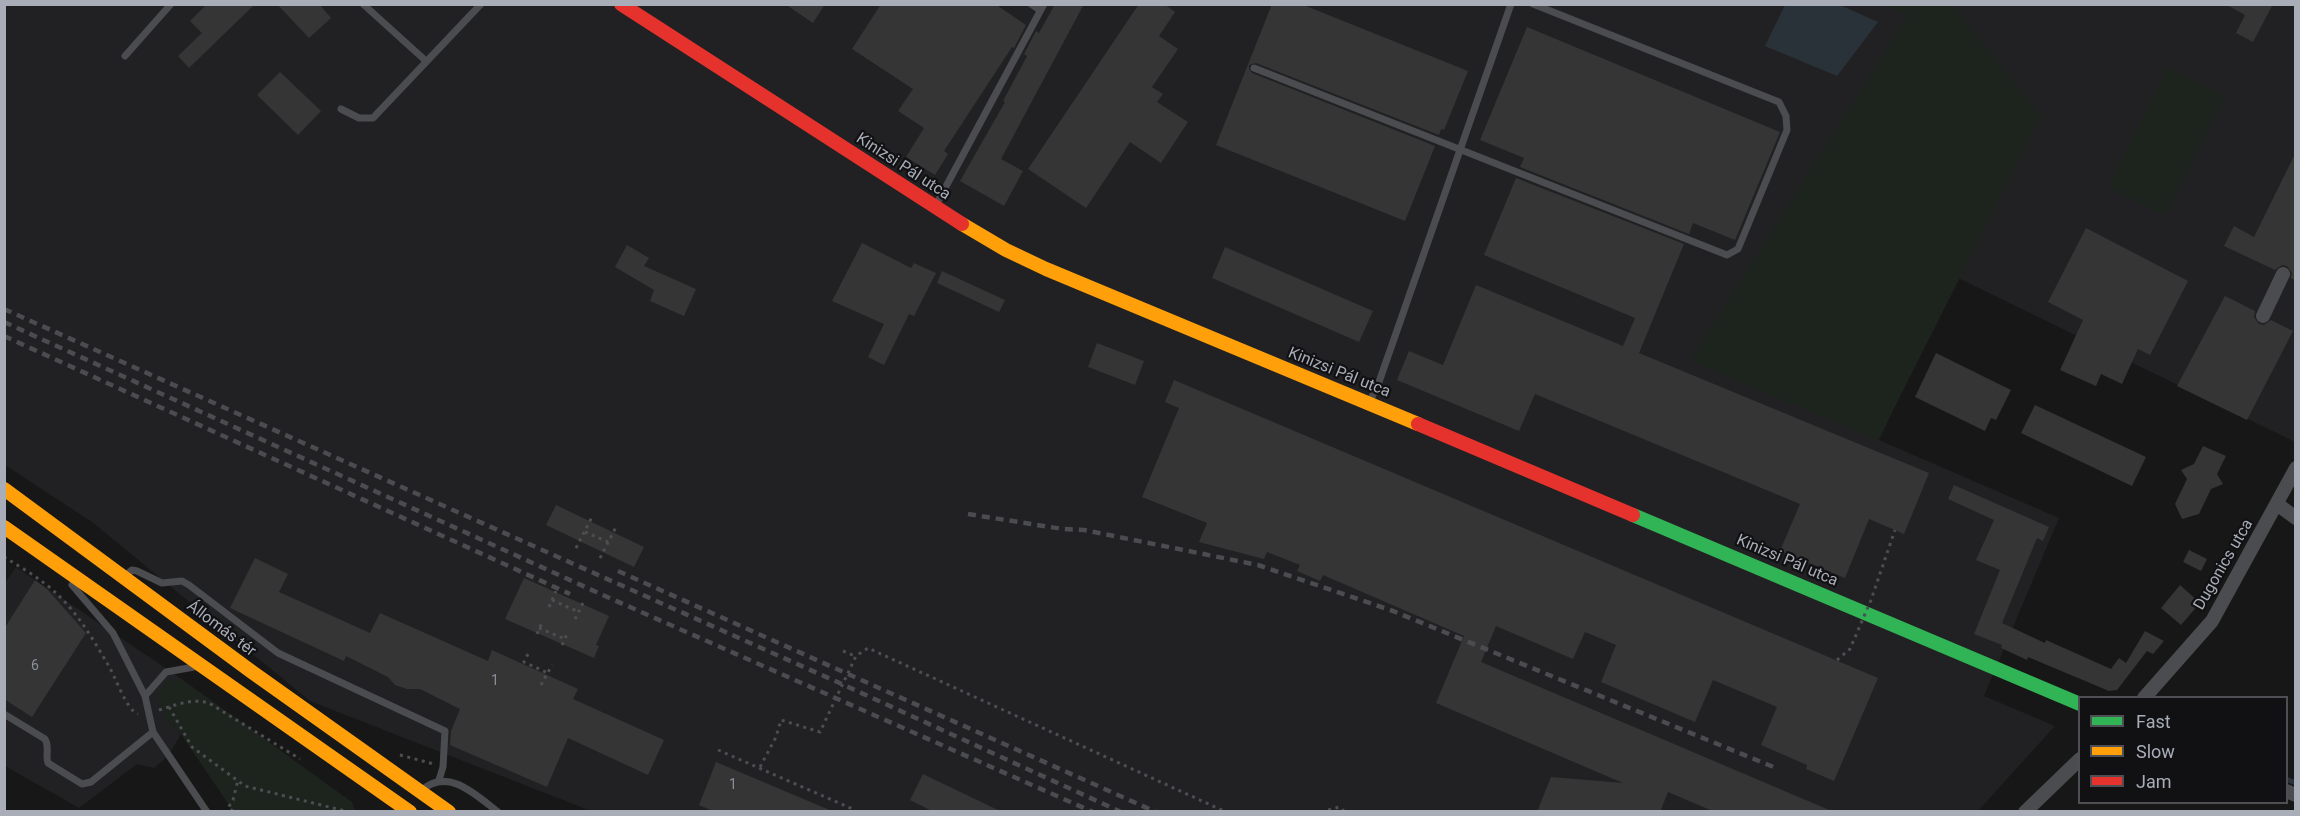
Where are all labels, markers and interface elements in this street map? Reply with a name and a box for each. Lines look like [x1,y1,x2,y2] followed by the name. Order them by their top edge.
[852,129,954,205] street label: Kinizsi Pál utca
[1285,344,1393,402] street label: Kinizsi Pál utca
[2190,516,2258,614] street label: Dugonics utca
[1733,531,1841,591] street label: Kinizsi Pál utca
[183,597,259,661] street label: Állomás tér
[31,658,39,674] house number: 6
[491,673,499,689] house number: 1
[2078,696,2288,804] legend
[2136,711,2171,732] text: Fast
[2136,741,2175,762] text: Slow
[2136,771,2172,792] text: Jam
[729,777,737,793] house number: 1

